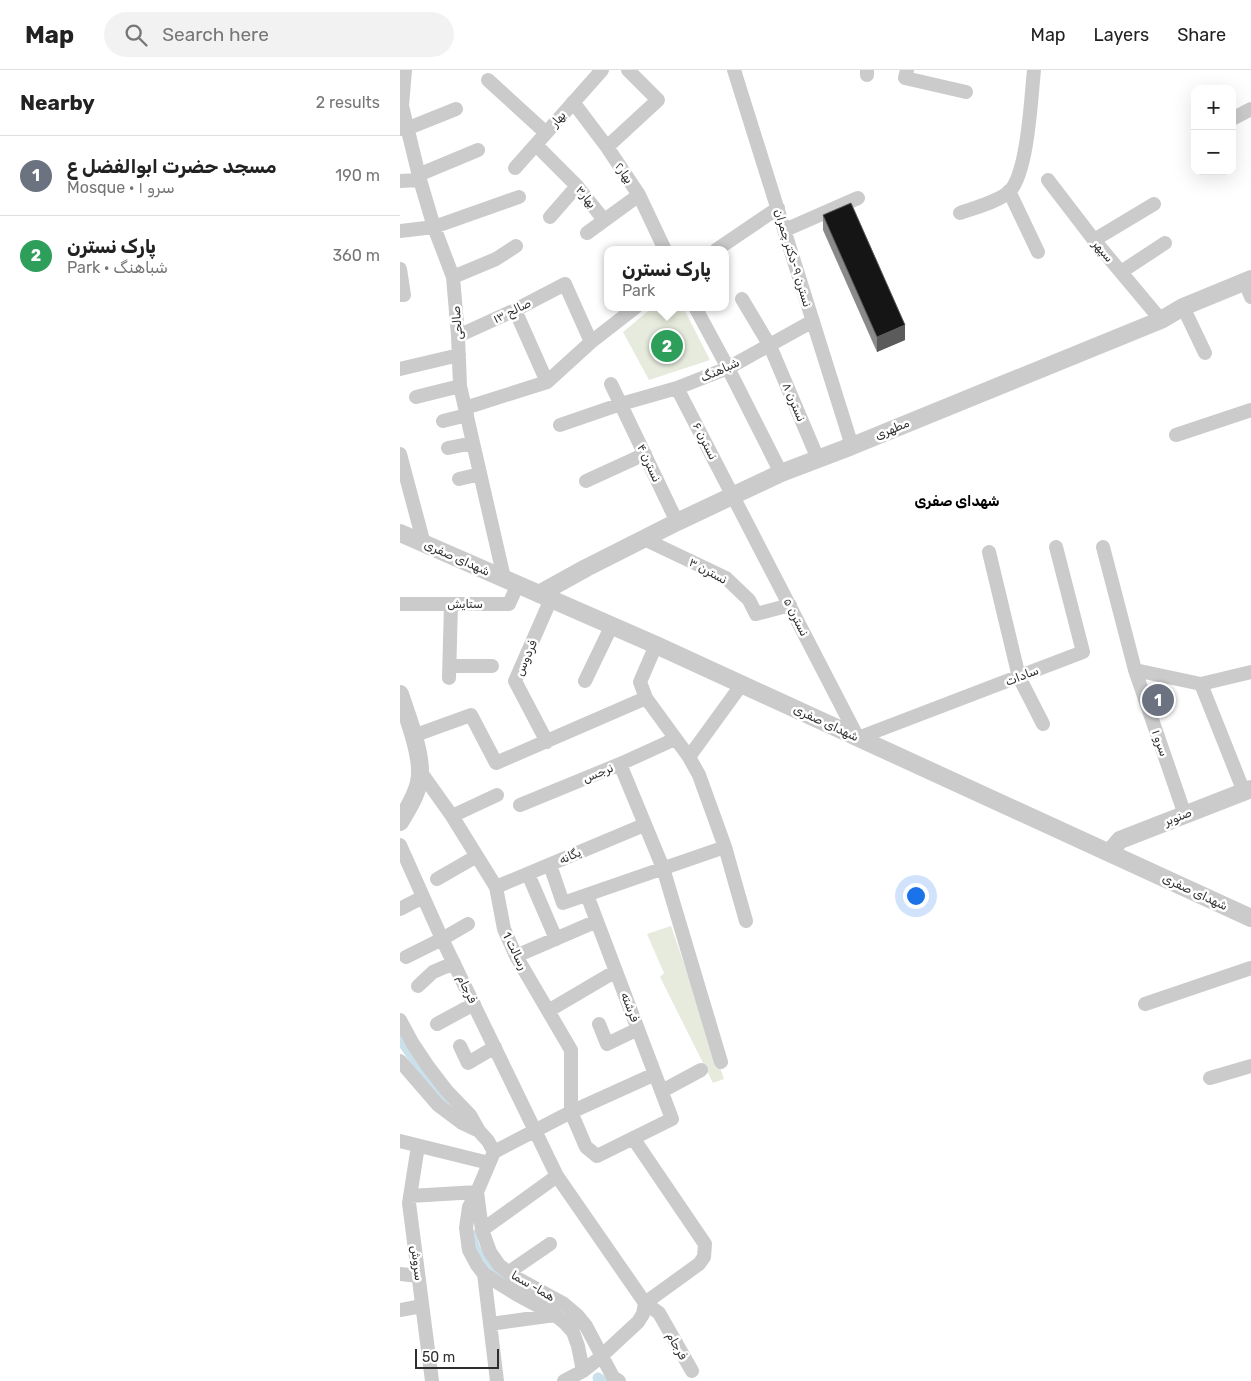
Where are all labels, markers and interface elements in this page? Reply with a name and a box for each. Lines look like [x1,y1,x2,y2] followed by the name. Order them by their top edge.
[104,12,454,57] search box
[25,21,74,49] text: Map
[122,21,150,49] icon: search
[162,23,269,46] text: Search here
[1031,24,1066,46] text: Map
[1094,24,1149,46] text: Layers
[1177,24,1226,46] text: Share
[1191,85,1236,175] map controls
[1191,85,1236,130] button: +
[20,90,95,115] text: Nearby
[316,93,380,112] text: 2 results
[547,108,569,131] street label: بهار
[1191,130,1236,175] button: −
[67,155,277,178] text: مسجد حضرت ابوالفضل ع
[611,160,636,187] street label: بهار۲
[32,166,40,185] text: 1
[335,166,380,185] text: 190 m
[67,178,175,197] text: Mosque · سرو ۱
[572,183,599,211] street label: بهار۳
[770,207,815,309] street label: نسترن ۹-دکتر چمران
[67,235,156,258] text: پارک نسترن
[1088,236,1116,266] street label: سپهر
[31,246,41,265] text: 2
[332,246,380,265] text: 360 m
[604,246,729,311] popup
[67,258,168,277] text: Park · شباهنگ
[622,258,711,281] text: پارک نسترن
[622,281,655,300] text: Park
[491,296,534,328] street label: صالح ۱۳
[449,305,466,341] street label: صالحی
[651,327,683,365] pin: 2
[698,355,742,385] street label: شباهنگ
[779,380,808,424] street label: نسترن ۸
[873,416,912,443] street label: مطهری
[689,420,720,462] street label: نسترن ۶
[633,442,664,485] street label: نسترن ۴
[914,493,1000,510] district label: شهدای صفری
[422,537,492,580] street label: شهدای صفری
[686,555,729,588] street label: نسترن ۳
[780,596,812,639] street label: نسترن ۵
[447,597,483,611] street label: ستایش
[512,638,541,678] street label: فردوس
[1003,663,1041,689] street label: سادات
[1142,681,1174,719] pin: 1
[791,702,861,745] street label: شهدای صفری
[1148,728,1171,759] street label: سرو ۱
[581,761,616,786] street label: نرجس
[1161,805,1194,830] street label: صنوبر
[557,845,583,867] street label: یگانه
[1160,871,1230,914] street label: شهدای صفری
[903,883,929,909] your location
[499,930,530,973] street label: رسالت 1
[452,973,480,1006] street label: فرجام
[617,990,642,1024] street label: فرشته
[407,1245,426,1282] street label: سروش
[509,1268,557,1304] street label: هما- سما
[662,1330,691,1364] street label: فرجام
[415,1346,499,1369] scale bar
[422,1349,455,1366] text: 50 m

